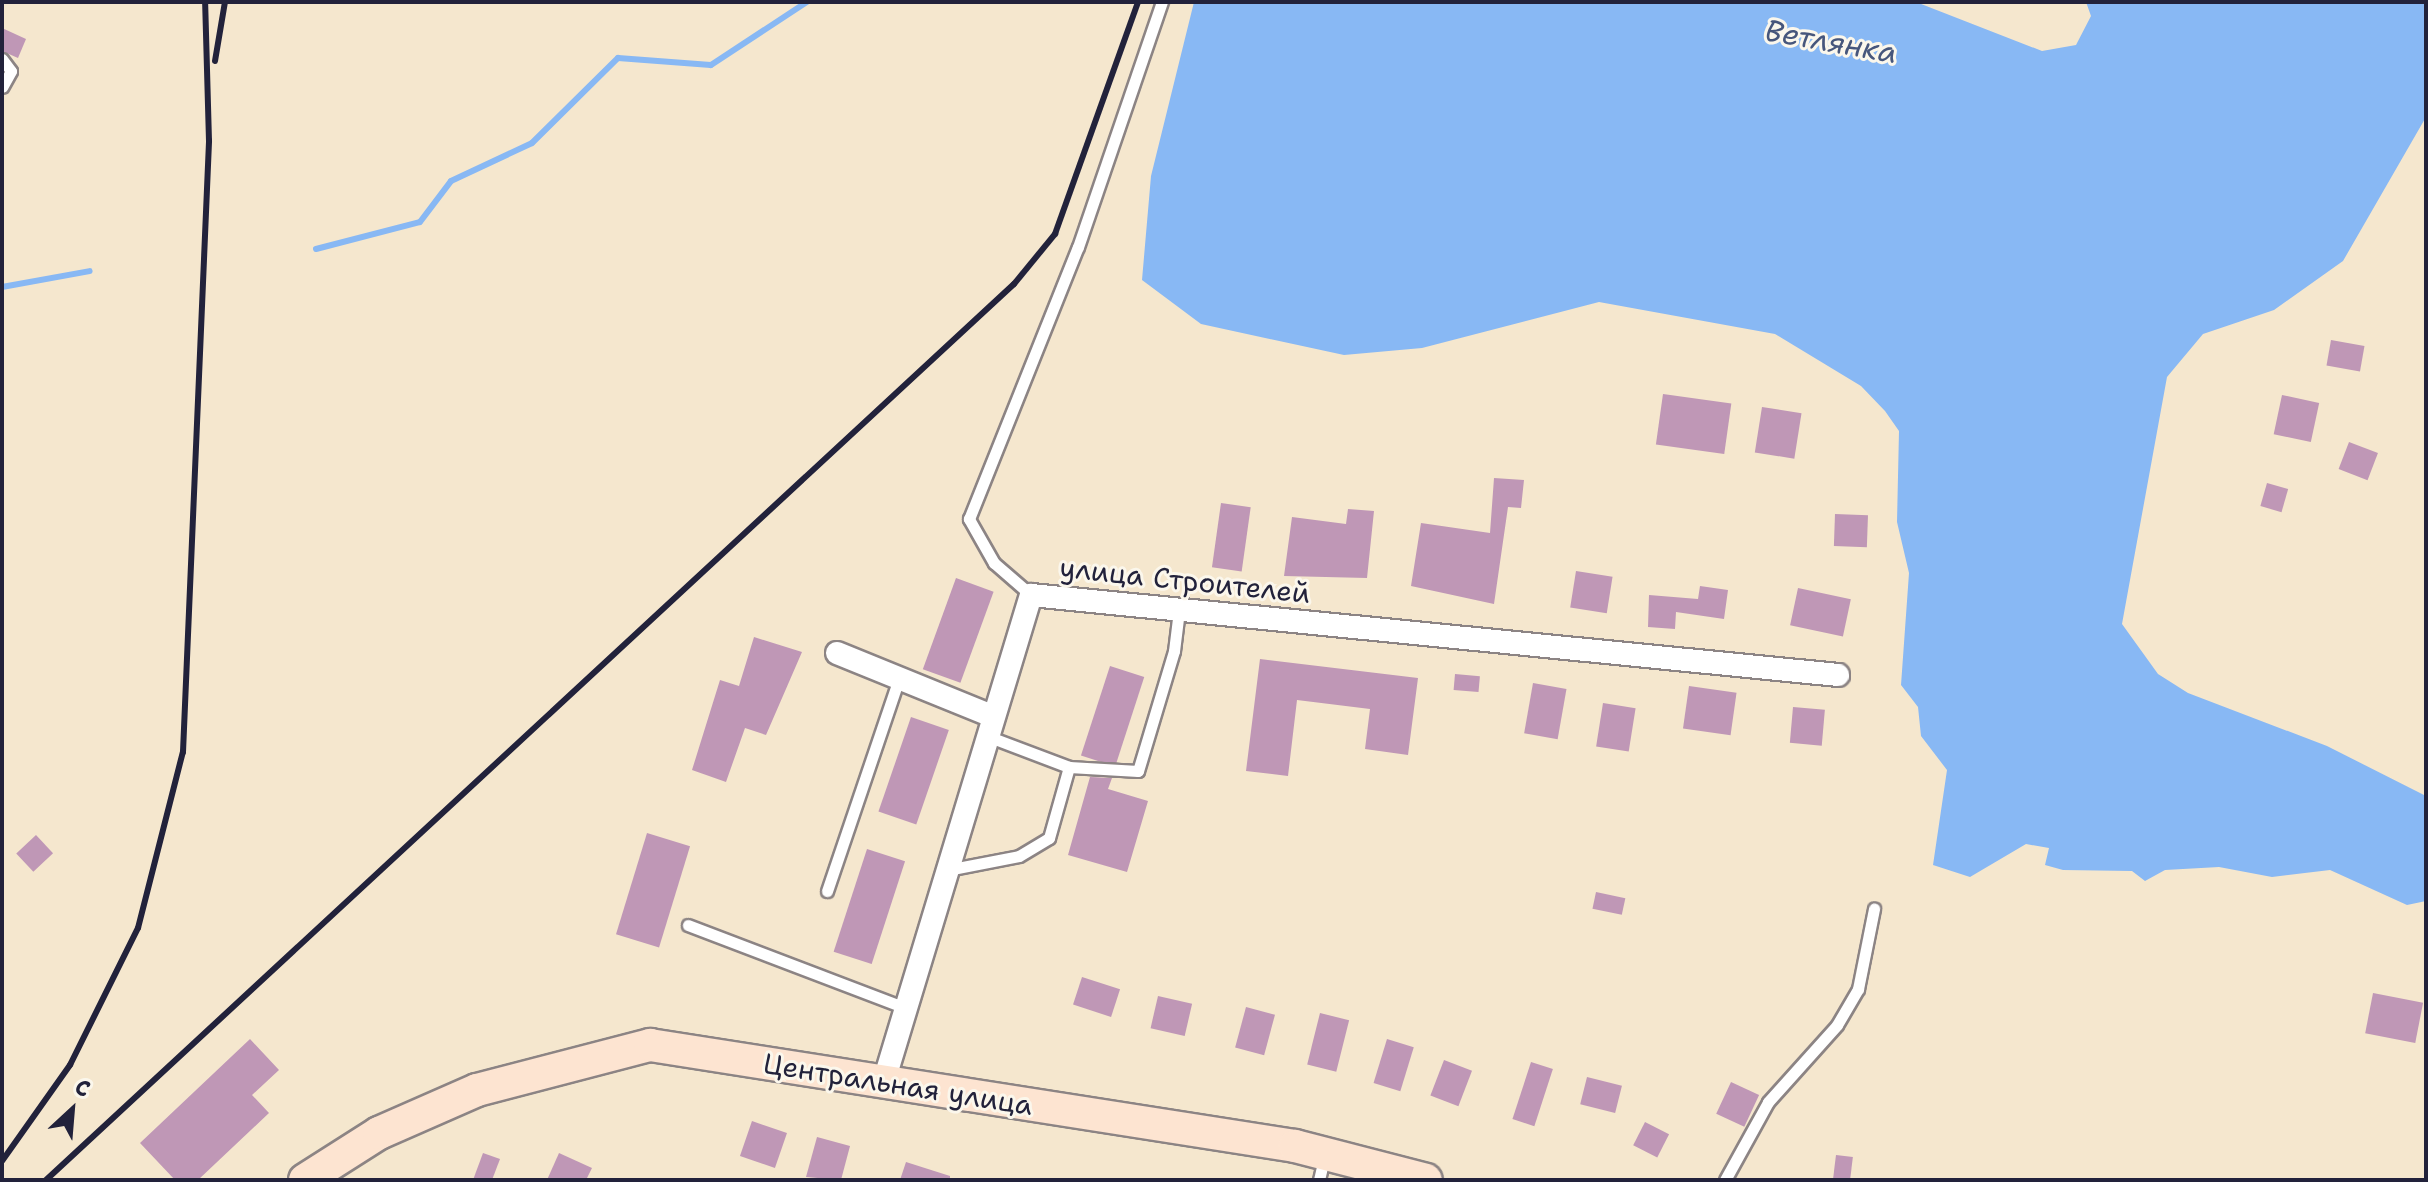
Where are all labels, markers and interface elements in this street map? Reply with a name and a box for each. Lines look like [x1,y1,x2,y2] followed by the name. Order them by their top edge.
[1762,13,1900,71] water label: Ветлянка
[1058,550,1312,610] street label: улица Строителей
[761,1046,1035,1122] street label: Центральная улица
[32,1070,112,1150] north arrow
[70,1072,95,1104] text: С

